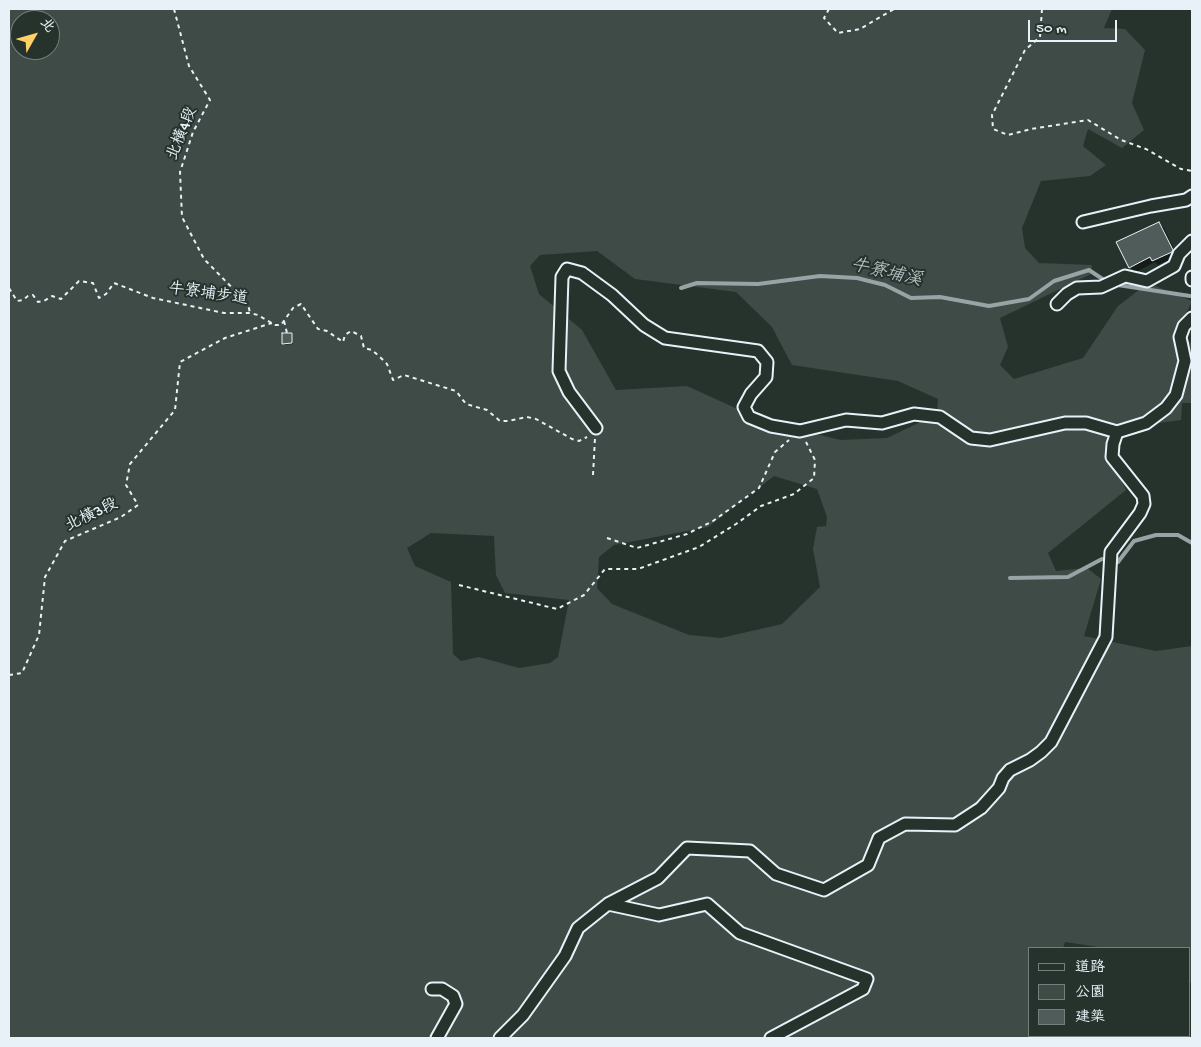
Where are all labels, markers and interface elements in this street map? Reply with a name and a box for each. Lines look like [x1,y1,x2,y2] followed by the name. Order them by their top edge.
[10,10,60,60] north arrow
[1031,10,1120,42] scale bar
[35,15,57,37] text: 北
[1036,20,1067,38] text: 50 m
[164,105,202,163] street label: 北橫4段
[848,255,924,293] water label: 牛寮埔溪
[167,280,249,310] street label: 牛寮埔步道
[62,495,122,537] street label: 北橫3段
[1028,947,1191,1037] legend
[1075,959,1105,977] text: 道路
[1075,984,1105,1002] text: 公園
[1075,1009,1105,1027] text: 建築

